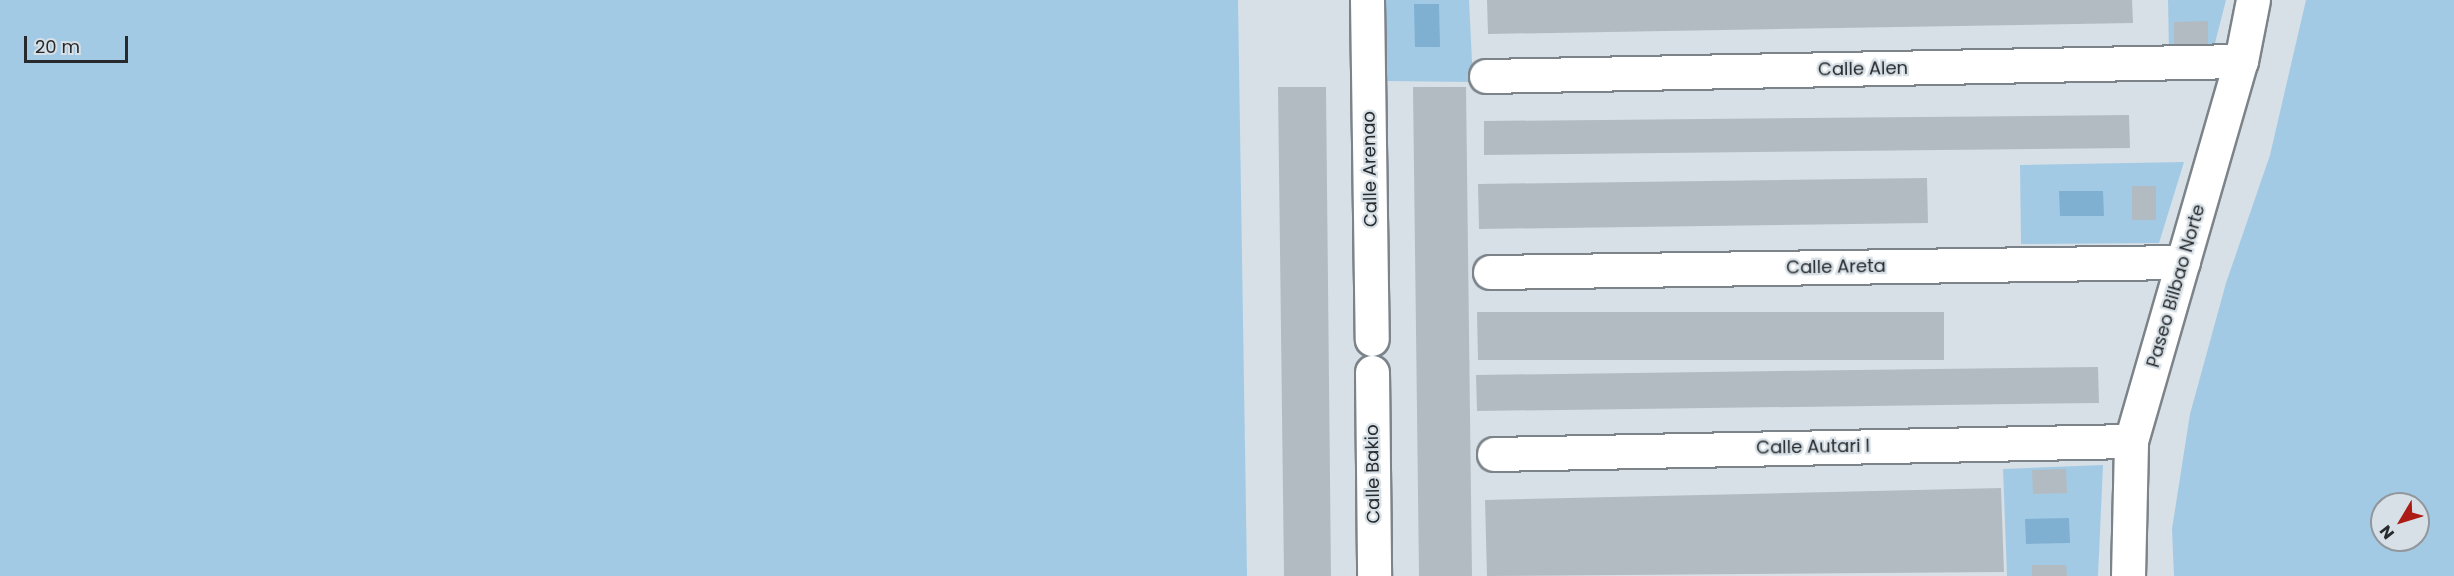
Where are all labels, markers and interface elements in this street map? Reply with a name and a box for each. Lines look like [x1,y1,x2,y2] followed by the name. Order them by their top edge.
[27,24,130,62] scale bar
[35,34,80,59] text: 20 m
[1818,57,1908,81] street label: Calle Alen
[1358,111,1382,227] street label: Calle Arenao
[2142,202,2210,370] street label: Paseo Bilbao Norte
[1786,255,1886,279] street label: Calle Areta
[1361,424,1385,524] street label: Calle Bakio
[1756,435,1870,459] street label: Calle Autari I
[2370,492,2430,552] north arrow
[2374,520,2400,544] text: N

